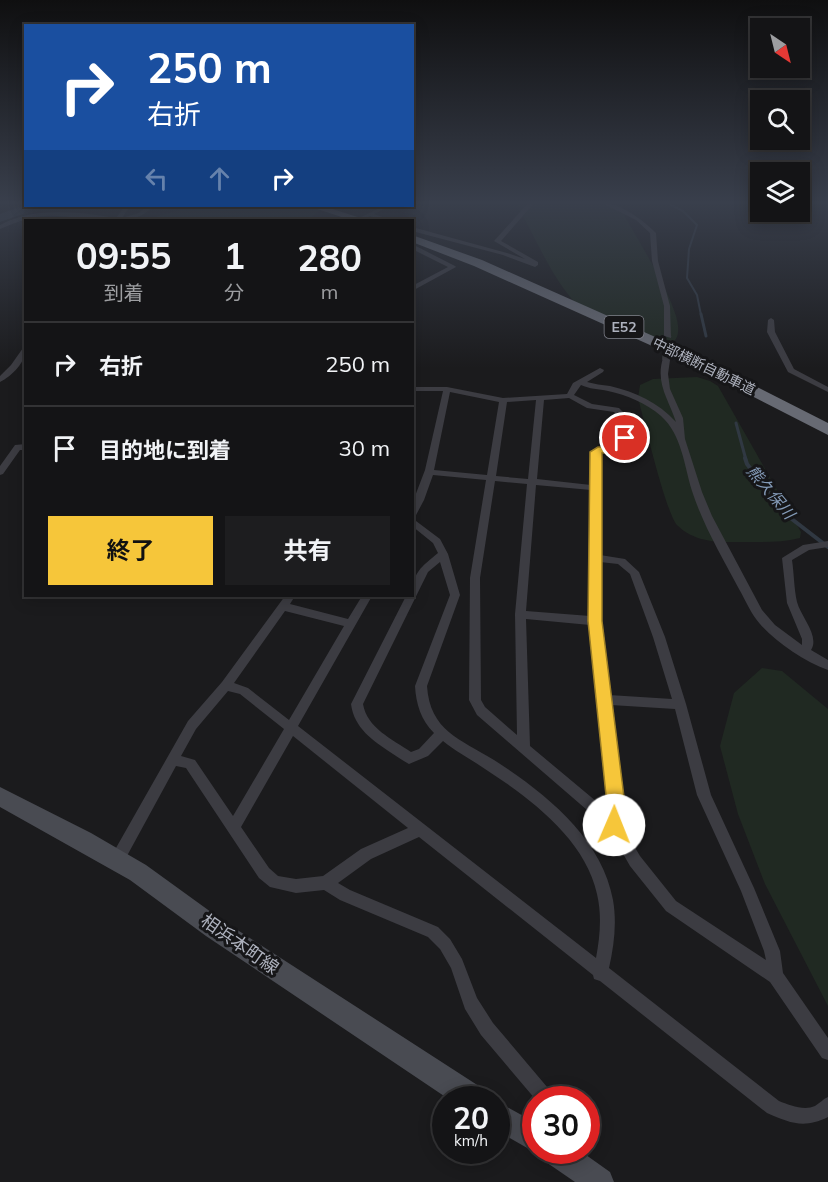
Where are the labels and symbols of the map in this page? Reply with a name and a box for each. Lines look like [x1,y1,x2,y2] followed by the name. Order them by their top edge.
[750,18,810,78] north arrow
[604,316,644,338] road number: E52
[650,333,758,399] street label: 中部横断自動車道
[599,412,650,463] pin
[743,461,801,524] water label: 熊久保川
[582,793,646,857] position arrow
[197,909,283,979] street label: 相浜本町線
[522,1086,600,1164] speed limit sign: 30

